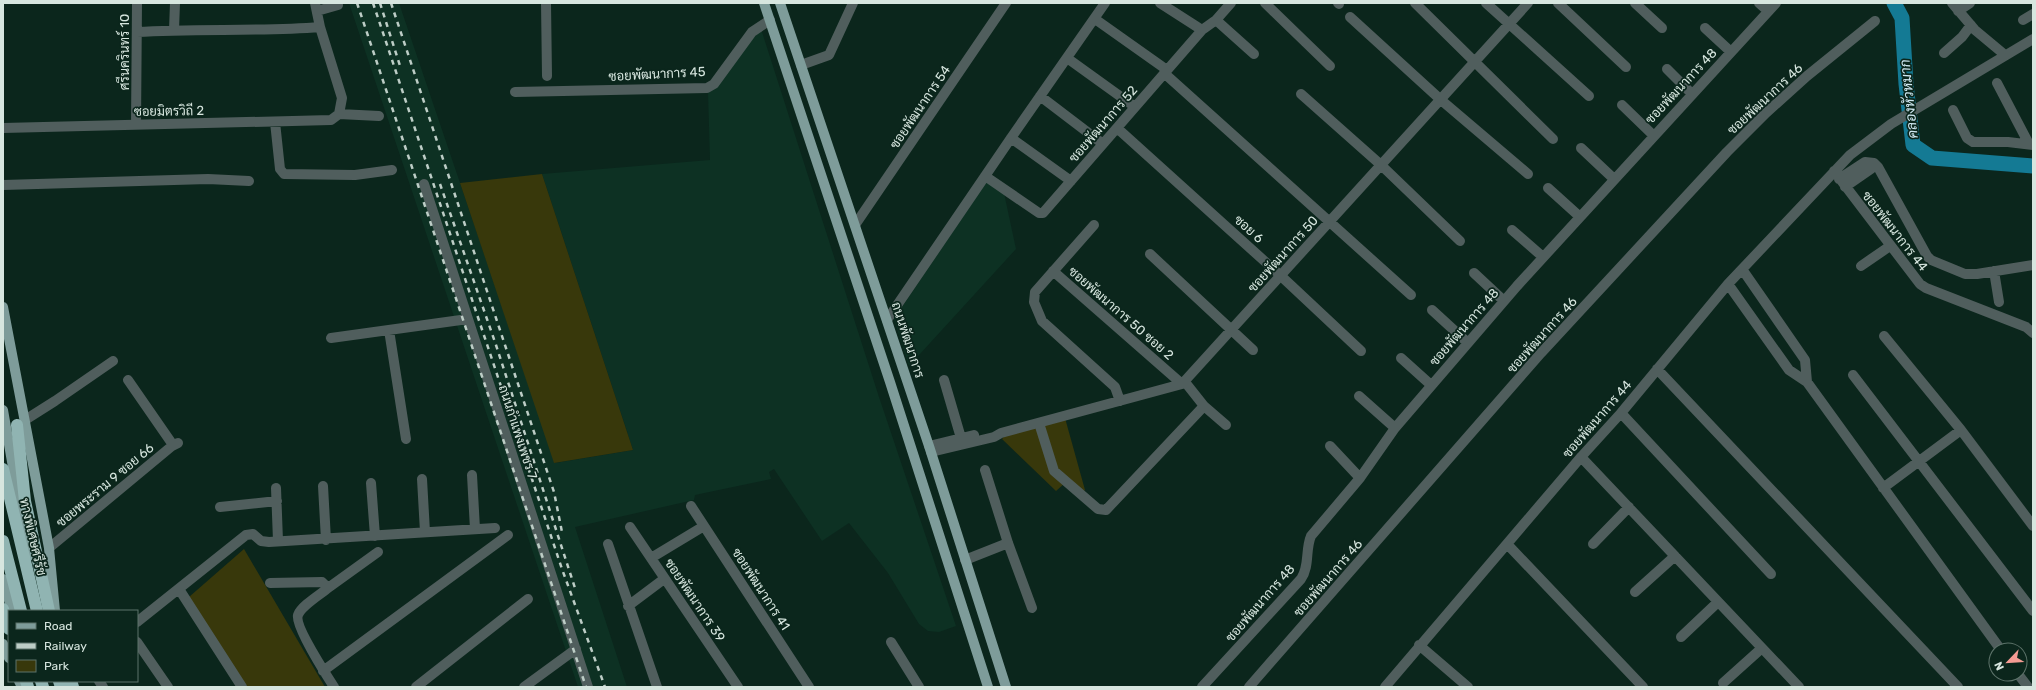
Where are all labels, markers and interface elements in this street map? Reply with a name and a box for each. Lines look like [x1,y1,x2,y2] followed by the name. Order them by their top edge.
[115,14,132,90] street label: ศรีนครินทร์ 10
[1642,45,1720,127] street label: ซอยพัฒนาการ 48
[1896,59,1922,139] water label: คลองหัวหมาก
[1724,60,1806,138] street label: ซอยพัฒนาการ 46
[887,63,953,151] street label: ซอยพัฒนาการ 54
[608,64,706,84] street label: ซอยพัฒนาการ 45
[1066,83,1140,165] street label: ซอยพัฒนาการ 52
[134,101,204,119] street label: ซอยมิตรวิถี 2
[1859,188,1931,274] street label: ซอยพัฒนาการ 44
[1231,212,1267,246] street label: ซอย 6
[1245,213,1321,295] street label: ซอยพัฒนาการ 50
[1065,263,1177,363] street label: ซอยพัฒนาการ 50 ซอย 2
[1426,285,1502,369] street label: ซอยพัฒนาการ 48
[1504,294,1580,376] street label: ซอยพัฒนาการ 46
[889,300,927,380] street label: ถนนพัฒนาการ
[1559,377,1635,461] street label: ซอยพัฒนาการ 44
[496,383,540,481] street label: ถนนกำแพงเพชร 7
[53,440,157,530] street label: ซอยพระราม 9 ซอย 66
[17,496,51,577] street label: ทางพิเศษศรีรัช
[1291,536,1366,620] street label: ซอยพัฒนาการ 46
[729,545,793,633] street label: ซอยพัฒนาการ 41
[662,556,728,644] street label: ซอยพัฒนาการ 39
[1222,561,1298,645] street label: ซอยพัฒนาการ 48
[8,610,138,682] legend
[44,619,72,633] text: Road
[44,639,87,653] text: Railway
[1988,642,2028,682] north arrow
[44,659,70,673] text: Park
[1992,660,2007,672] text: N

